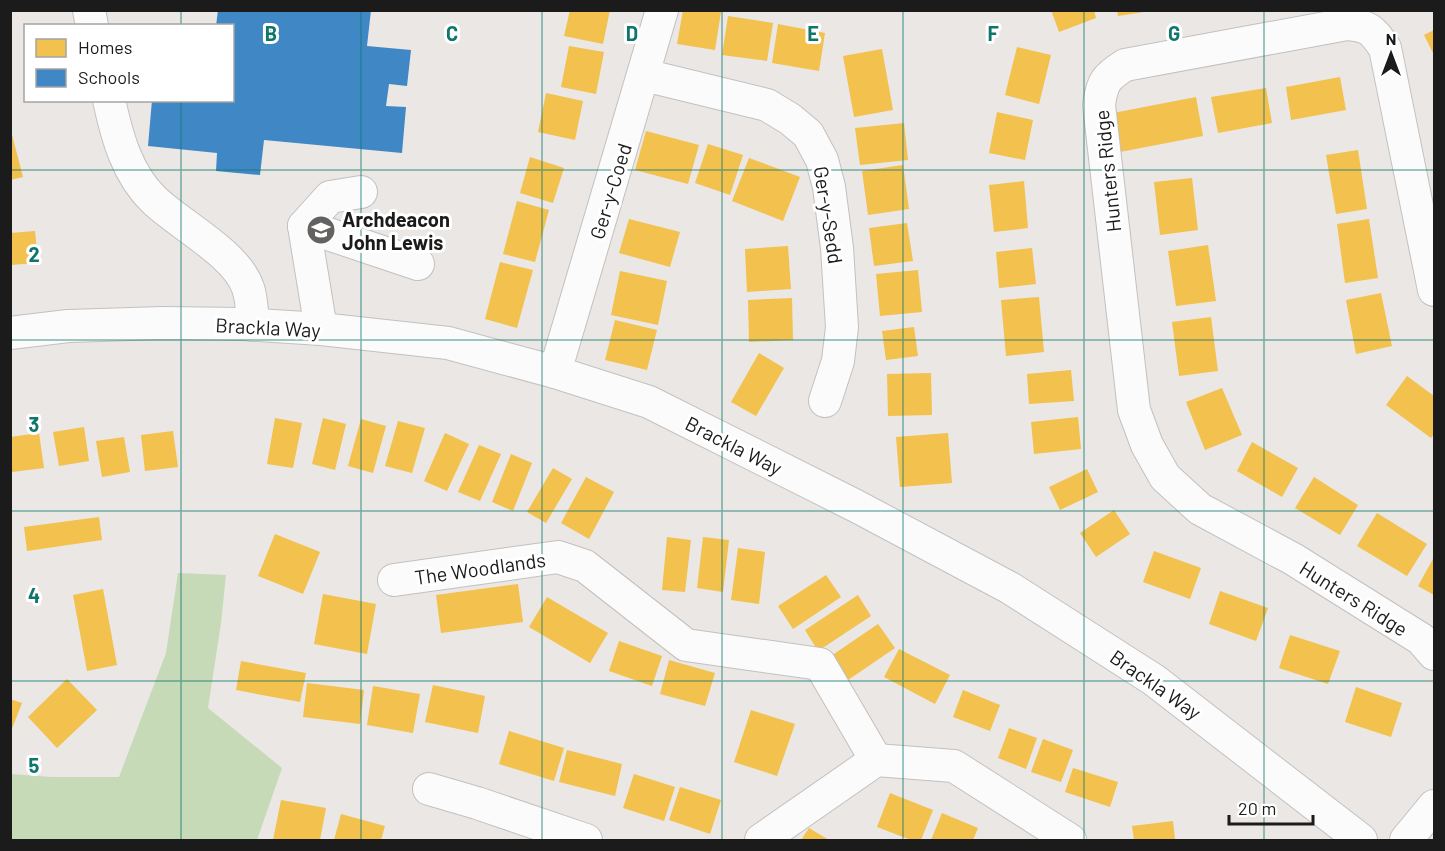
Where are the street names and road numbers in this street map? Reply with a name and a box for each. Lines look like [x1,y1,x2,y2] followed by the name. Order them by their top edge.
[1089,109,1125,233] street label: Hunters Ridge
[584,140,636,242] street label: Ger-y-Coed
[809,164,849,266] street label: Ger-y-Sedd
[215,312,321,342] street label: Brackla Way
[682,410,786,480] street label: Brackla Way
[413,547,547,589] street label: The Woodlands
[1296,555,1412,641] street label: Hunters Ridge
[1106,644,1206,724] street label: Brackla Way

